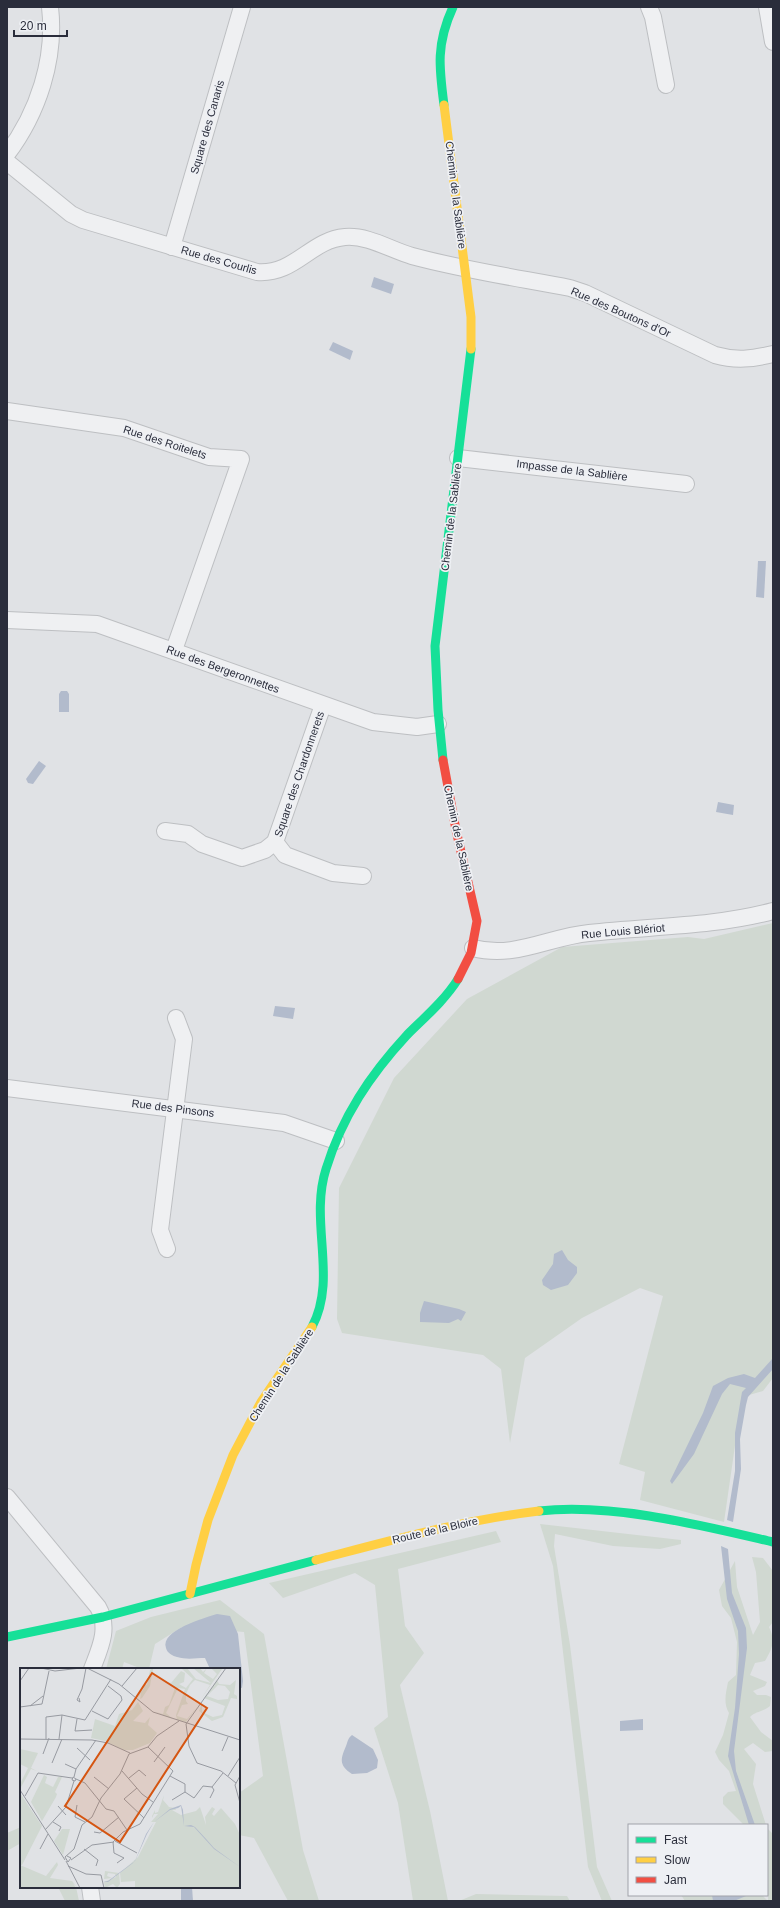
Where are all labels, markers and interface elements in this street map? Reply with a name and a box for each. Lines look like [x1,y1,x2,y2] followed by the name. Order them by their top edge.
[14,12,67,38] scale bar
[20,19,47,33] text: 20 m
[188,78,226,175] street label: Square des Canaris
[443,141,469,249] street label: Chemin de la Sablière
[180,243,259,277] street label: Rue des Courlis
[569,285,673,340] street label: Rue des Boutons d'Or
[122,423,209,461] street label: Rue des Roitelets
[516,457,628,483] street label: Impasse de la Sablière
[438,463,464,571] street label: Chemin de la Sablière
[165,643,282,695] street label: Rue des Bergeronnettes
[272,709,326,838] street label: Square des Chardonnerets
[442,784,476,892] street label: Chemin de la Sablière
[581,921,665,941] street label: Rue Louis Blériot
[131,1097,215,1119] street label: Rue des Pinsons
[246,1326,316,1424] street label: Chemin de la Sablière
[391,1514,479,1546] street label: Route de la Bloire
[20,1668,240,1888] inset map
[628,1824,768,1896] legend
[664,1833,688,1847] text: Fast
[664,1853,690,1867] text: Slow
[664,1873,687,1887] text: Jam

